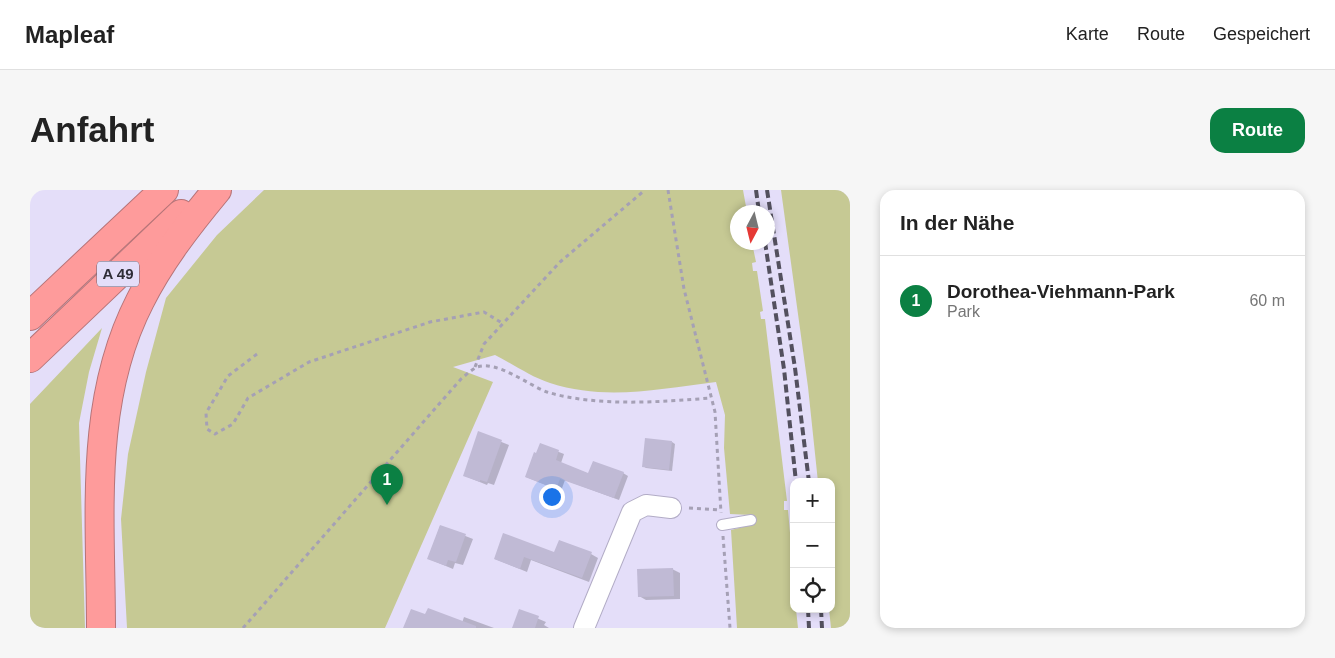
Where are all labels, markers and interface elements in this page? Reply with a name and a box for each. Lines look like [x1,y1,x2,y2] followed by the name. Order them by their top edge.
[25,21,114,48] text: Mapleaf
[1066,24,1109,44] text: Karte
[1137,24,1185,44] text: Route
[1213,24,1310,44] text: Gespeichert
[1210,108,1305,153] button: Route
[30,110,154,149] text: Anfahrt
[730,205,775,250] north arrow
[900,211,1014,234] text: In der Nähe
[97,262,139,286] road number: A 49
[947,281,1175,302] text: Dorothea-Viehmann-Park
[912,292,920,309] text: 1
[1249,292,1285,309] text: 60 m
[947,303,980,320] text: Park
[371,464,403,505] pin: 1
[790,478,835,613] map controls
[790,478,835,523] button: +
[539,484,565,510] your location
[790,523,835,568] button: −
[790,568,835,613] button: locate

